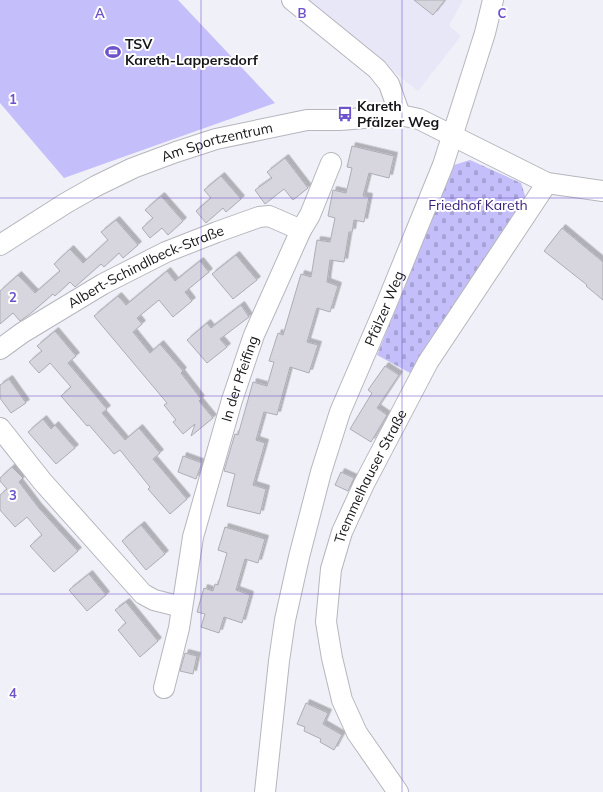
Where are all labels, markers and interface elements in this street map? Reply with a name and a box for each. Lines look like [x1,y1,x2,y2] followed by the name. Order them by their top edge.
[95,5,105,21] text: A
[298,5,307,21] text: B
[498,5,507,21] text: C
[125,35,259,69] place label: TSV Kareth-Lappersdorf
[104,43,122,61] sports icon: TSV Kareth-Lappersdorf
[9,91,17,107] text: 1
[357,97,439,131] place label: Kareth Pfälzer Weg
[336,105,354,123] bus stop icon: Kareth Pfälzer Weg
[159,118,274,166] street label: Am Sportzentrum
[428,196,528,214] park label: Friedhof Kareth
[64,221,226,312] street label: Albert-Schindlbeck-Straße
[360,268,408,349] street label: Pfälzer Weg
[9,289,17,305] text: 2
[217,333,262,424] street label: In der Pfeifing
[330,406,411,545] street label: Tremmelhauser Straße
[9,487,17,503] text: 3
[9,685,17,701] text: 4

